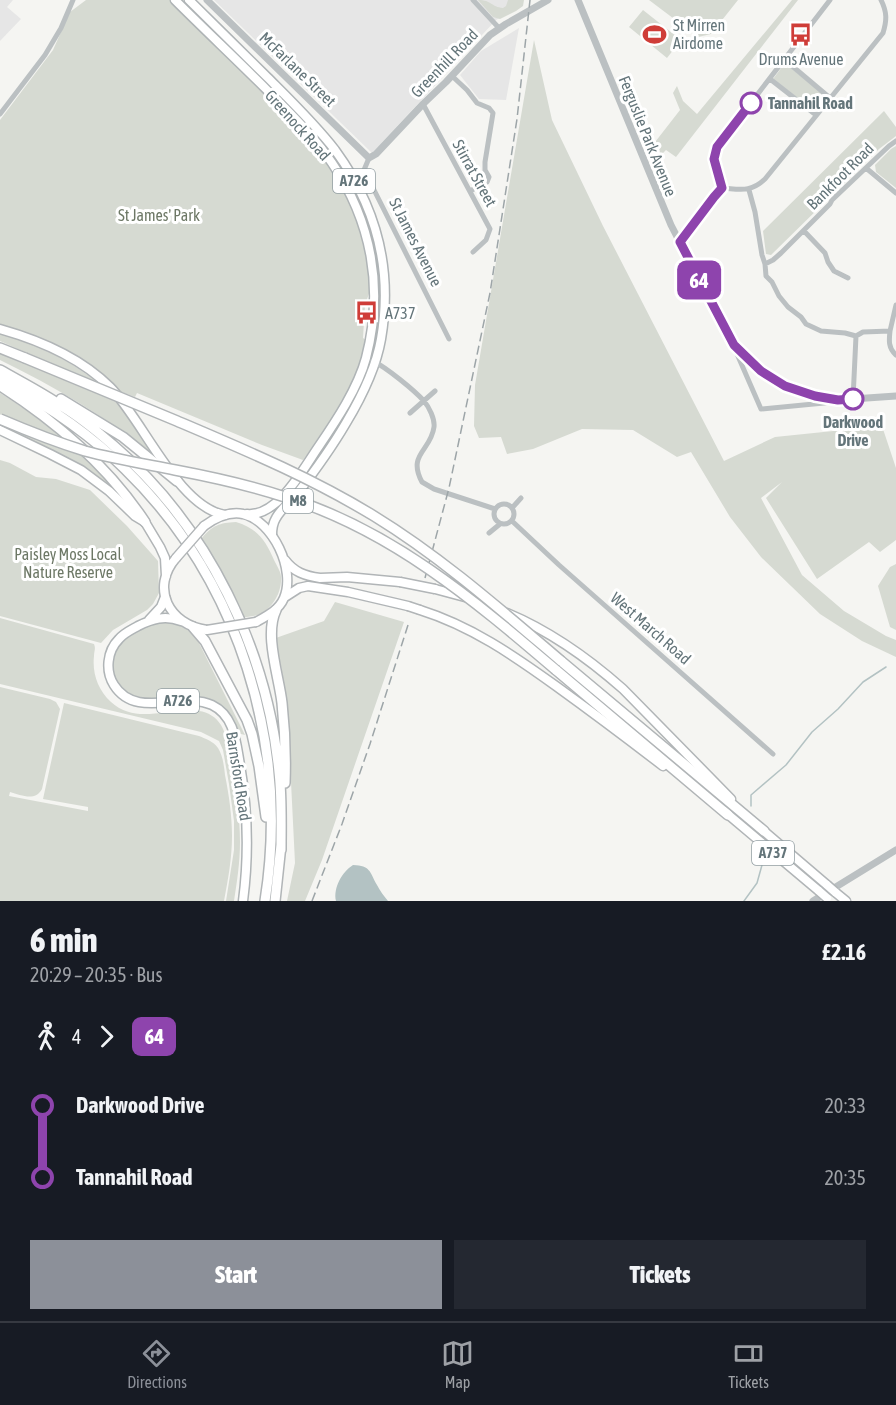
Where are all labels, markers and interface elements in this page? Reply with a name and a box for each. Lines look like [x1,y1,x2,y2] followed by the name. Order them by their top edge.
[673,16,725,52] place label: St Mirren Airdome
[642,21,668,47] sports icon: St Mirren Airdome
[788,21,814,47] bus stop icon: Drums Avenue
[407,25,481,101] street label: Greenhill Road
[256,28,340,110] street label: McFarlane Street
[758,50,844,68] place label: Drums Avenue
[615,73,680,199] street label: Ferguslie Park Avenue
[262,86,334,164] street label: Greenock Road
[740,92,762,114] marker: Tannahil Road
[768,94,853,112] place label: Tannahil Road
[449,137,501,210] street label: Stirrat Street
[803,139,877,213] street label: Bankfoot Road
[333,169,375,193] road number: A726
[386,195,446,289] street label: St James Avenue
[118,206,200,224] park label: St James' Park
[672,260,726,300] line badge: 64
[689,268,709,292] text: 64
[354,300,380,326] bus stop icon: A737
[385,304,415,322] place label: A737
[842,388,864,410] marker: Darkwood Drive
[823,413,883,449] place label: Darkwood Drive
[283,489,313,513] road number: M8
[14,545,122,581] park label: Paisley Moss Local Nature Reserve
[607,588,695,668] street label: West March Road
[157,689,199,713] road number: A726
[223,730,255,822] street label: Barnsford Road
[752,841,794,865] road number: A737
[30,921,97,959] text: 6 min
[822,939,866,965] text: £2.16
[30,963,163,986] text: 20:29 – 20:35 · Bus
[30,1020,63,1053] icon: walk
[90,1020,123,1053] icon: forward
[144,1024,164,1048] text: 64
[72,1025,81,1048] text: 4
[76,1092,204,1118] text: Darkwood Drive
[824,1094,866,1117] text: 20:33
[76,1164,193,1190] text: Tannahil Road
[824,1166,866,1189] text: 20:35
[30,1240,442,1309] button: Start
[454,1240,866,1309] button: Tickets
[127,1337,187,1391] tab: Directions
[441,1337,474,1391] tab: Map
[728,1337,769,1391] tab: Tickets

